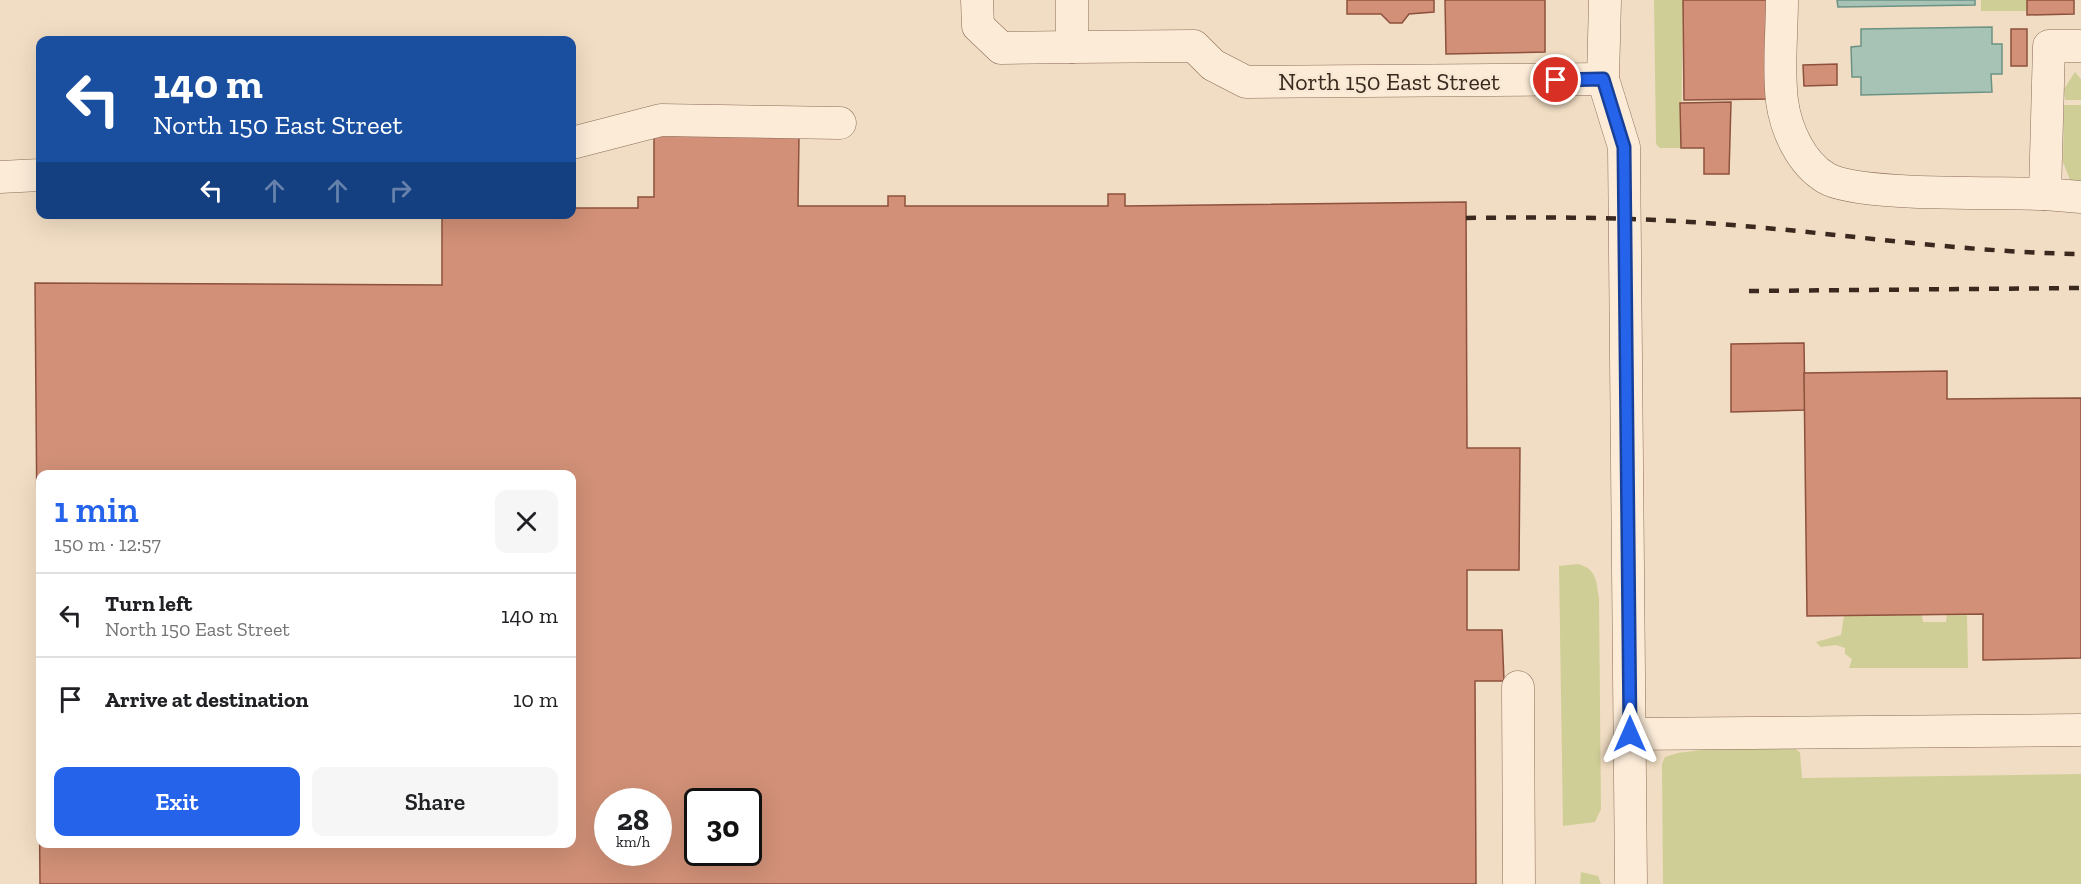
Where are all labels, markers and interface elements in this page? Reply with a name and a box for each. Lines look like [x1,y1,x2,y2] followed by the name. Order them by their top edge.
[1530,54,1581,105] pin
[153,58,263,109] text: 140 m
[54,60,132,138] icon: left
[1539,63,1572,96] icon: arrive
[1278,67,1500,96] street label: North 150 East Street
[153,109,402,141] text: North 150 East Street
[195,174,228,207] icon: left
[258,174,291,207] icon: ahead
[321,174,354,207] icon: ahead
[384,174,417,207] icon: right
[54,488,139,531] text: 1 min
[495,490,558,553] button: close
[54,532,161,556] text: 150 m · 12:57
[105,590,192,617] text: Turn left
[54,599,87,632] icon: left
[501,602,558,629] text: 140 m
[105,617,290,641] text: North 150 East Street
[54,683,87,716] icon: arrive
[105,686,308,713] text: Arrive at destination
[513,686,558,713] text: 10 m
[1598,702,1662,766] position arrow
[54,767,300,836] button: Exit
[312,767,558,836] button: Share
[684,788,762,866] speed limit sign: 30
[617,802,649,838] text: 28
[616,833,650,851] text: km/h

